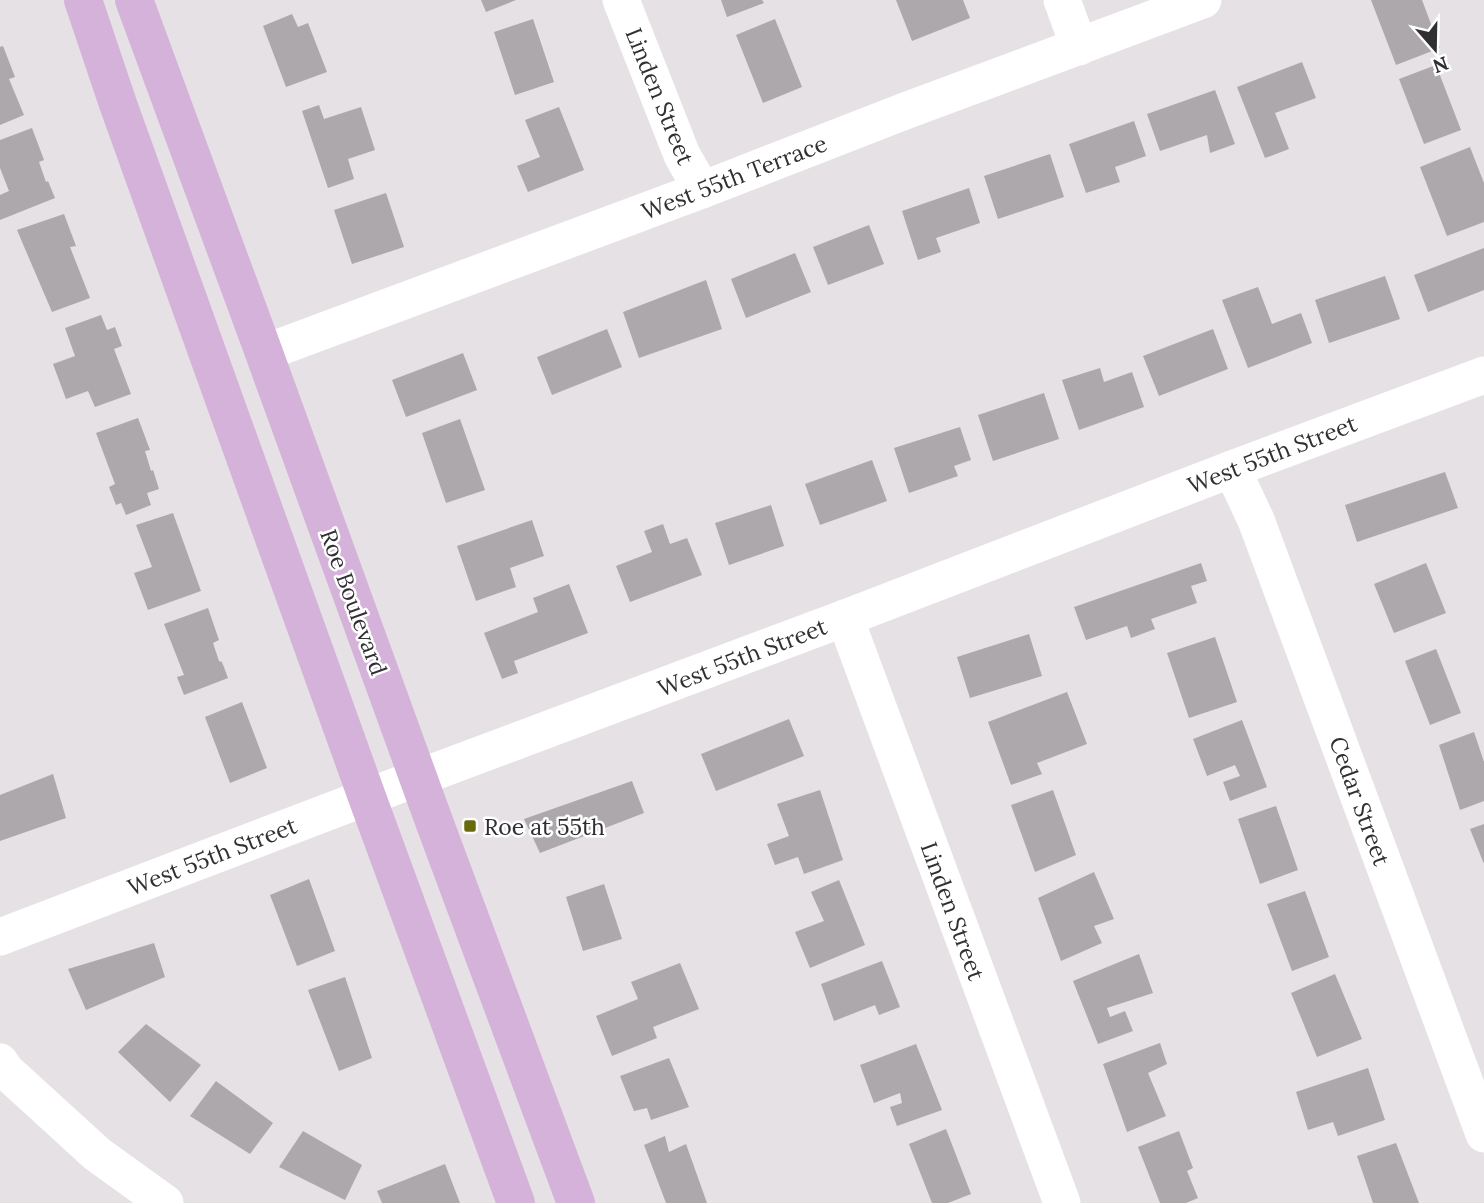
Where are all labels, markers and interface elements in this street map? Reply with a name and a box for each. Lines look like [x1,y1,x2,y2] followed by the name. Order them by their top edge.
[1400,14,1470,84] north arrow
[619,23,701,169] street label: Linden Street
[1430,51,1452,79] text: N
[637,128,831,226] street label: West 55th Terrace
[1183,408,1361,500] street label: West 55th Street
[314,525,394,679] street label: Roe Boulevard
[653,611,831,703] street label: West 55th Street
[1323,732,1397,870] street label: Cedar Street
[123,810,301,902] street label: West 55th Street
[484,812,605,841] place label: Roe at 55th
[462,818,478,834] marker: Roe at 55th
[915,838,991,984] street label: Linden Street

